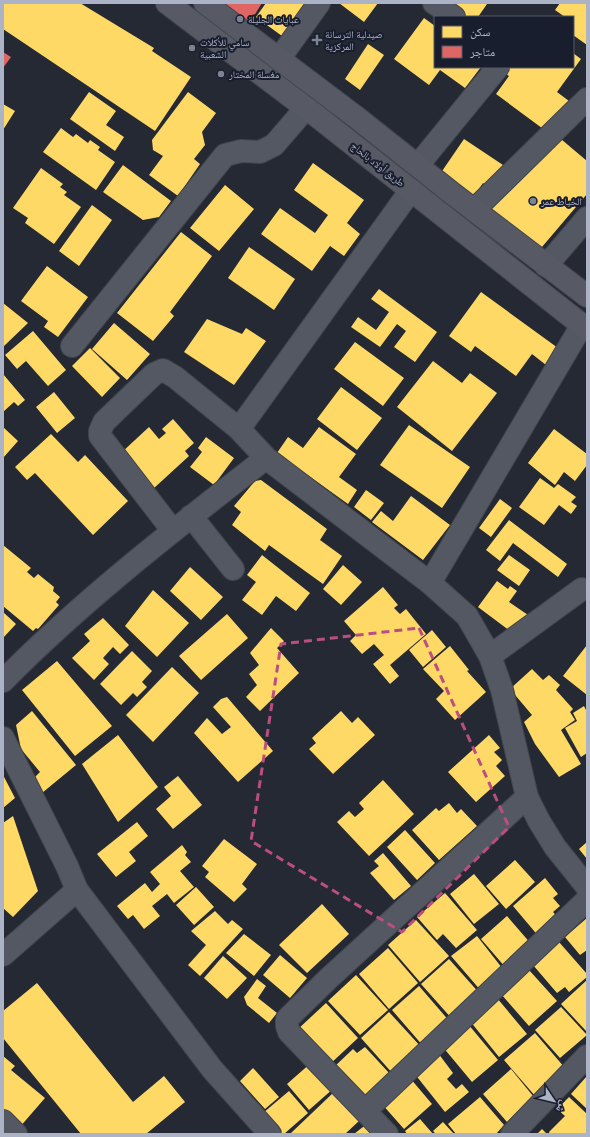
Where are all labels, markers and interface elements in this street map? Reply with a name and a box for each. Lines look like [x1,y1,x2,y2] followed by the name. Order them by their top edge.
[248,13,299,26] place label: عبايات الجليلة
[235,14,245,24] marker: عبايات الجليلة
[434,16,574,68] legend
[470,24,491,39] text: سكن
[325,28,383,53] place label: صيدلية الترسانة المركزية
[312,35,322,45] marker: صيدلية الترسانة المركزية
[200,36,250,61] place label: سامي للأكلات الشعبية
[187,43,197,53] marker: سامي للأكلات الشعبية
[469,44,495,59] text: متاجر
[228,68,280,81] place label: مغسلة المختار
[216,69,226,79] marker: مغسلة المختار
[348,139,408,190] street label: طريق أولاد بالحاج
[540,195,582,208] place label: الخياط عمر
[528,196,538,206] marker: الخياط عمر
[534,1081,574,1121] north arrow
[552,1097,571,1116] text: ش

